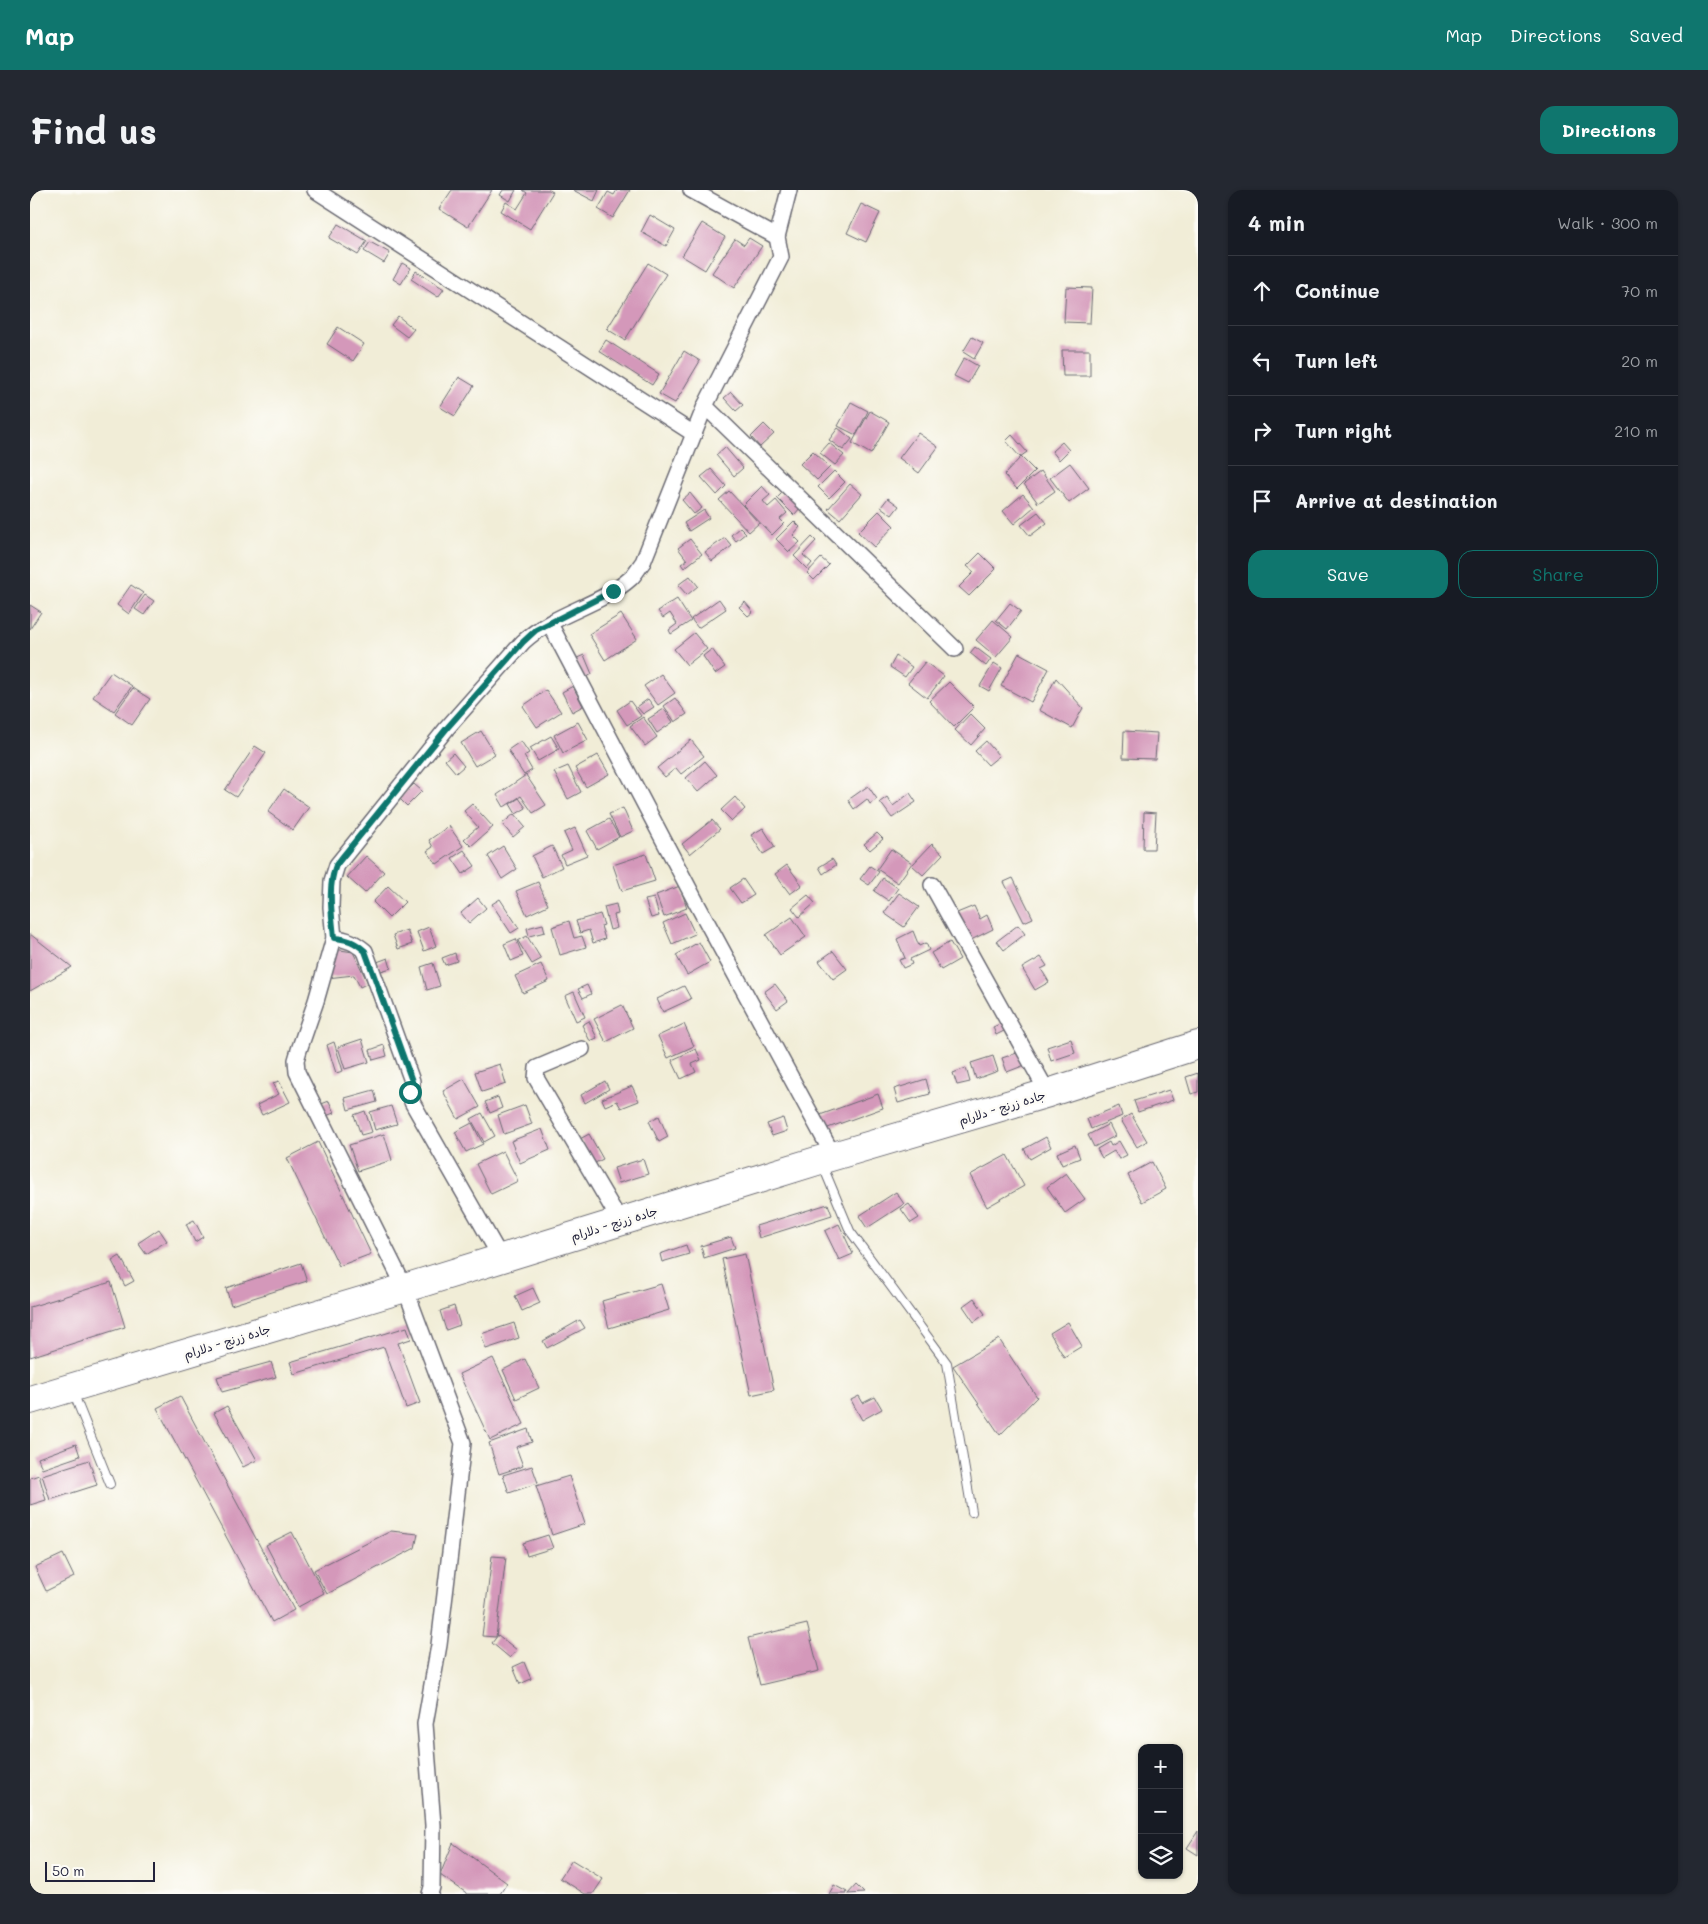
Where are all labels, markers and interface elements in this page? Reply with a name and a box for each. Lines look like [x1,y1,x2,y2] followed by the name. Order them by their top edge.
[25,20,74,51] text: Map
[1445,23,1482,47] text: Map
[1510,23,1602,47] text: Directions
[1630,23,1683,47] text: Saved
[1540,106,1678,154] button: Directions
[30,107,157,153] text: Find us
[1248,209,1305,236] text: 4 min
[1557,212,1658,233] text: Walk · 300 m
[1248,277,1276,305] icon: ahead
[1295,278,1380,303] text: Continue
[1621,280,1658,301] text: 70 m
[1248,347,1276,375] icon: left
[1295,348,1378,373] text: Turn left
[1621,350,1658,371] text: 20 m
[1248,417,1276,445] icon: right
[1295,418,1392,443] text: Turn right
[1614,420,1658,441] text: 210 m
[1248,487,1276,515] icon: arrive
[1295,488,1498,513] text: Arrive at destination
[1248,550,1448,598] button: Save
[1458,550,1658,598] button: Share
[602,580,625,603] route end
[399,1081,422,1104] route start
[957,1086,1048,1130] street label: جاده زرنج - دلارام
[569,1202,660,1246] street label: جاده زرنج - دلارام
[182,1320,273,1364] street label: جاده زرنج - دلارام
[1138,1744,1183,1879] map controls
[1138,1744,1183,1789] button: +
[1138,1789,1183,1834] button: −
[1138,1834,1183,1879] button: layers
[45,1859,155,1882] scale bar
[52,1861,84,1880] text: 50 m

